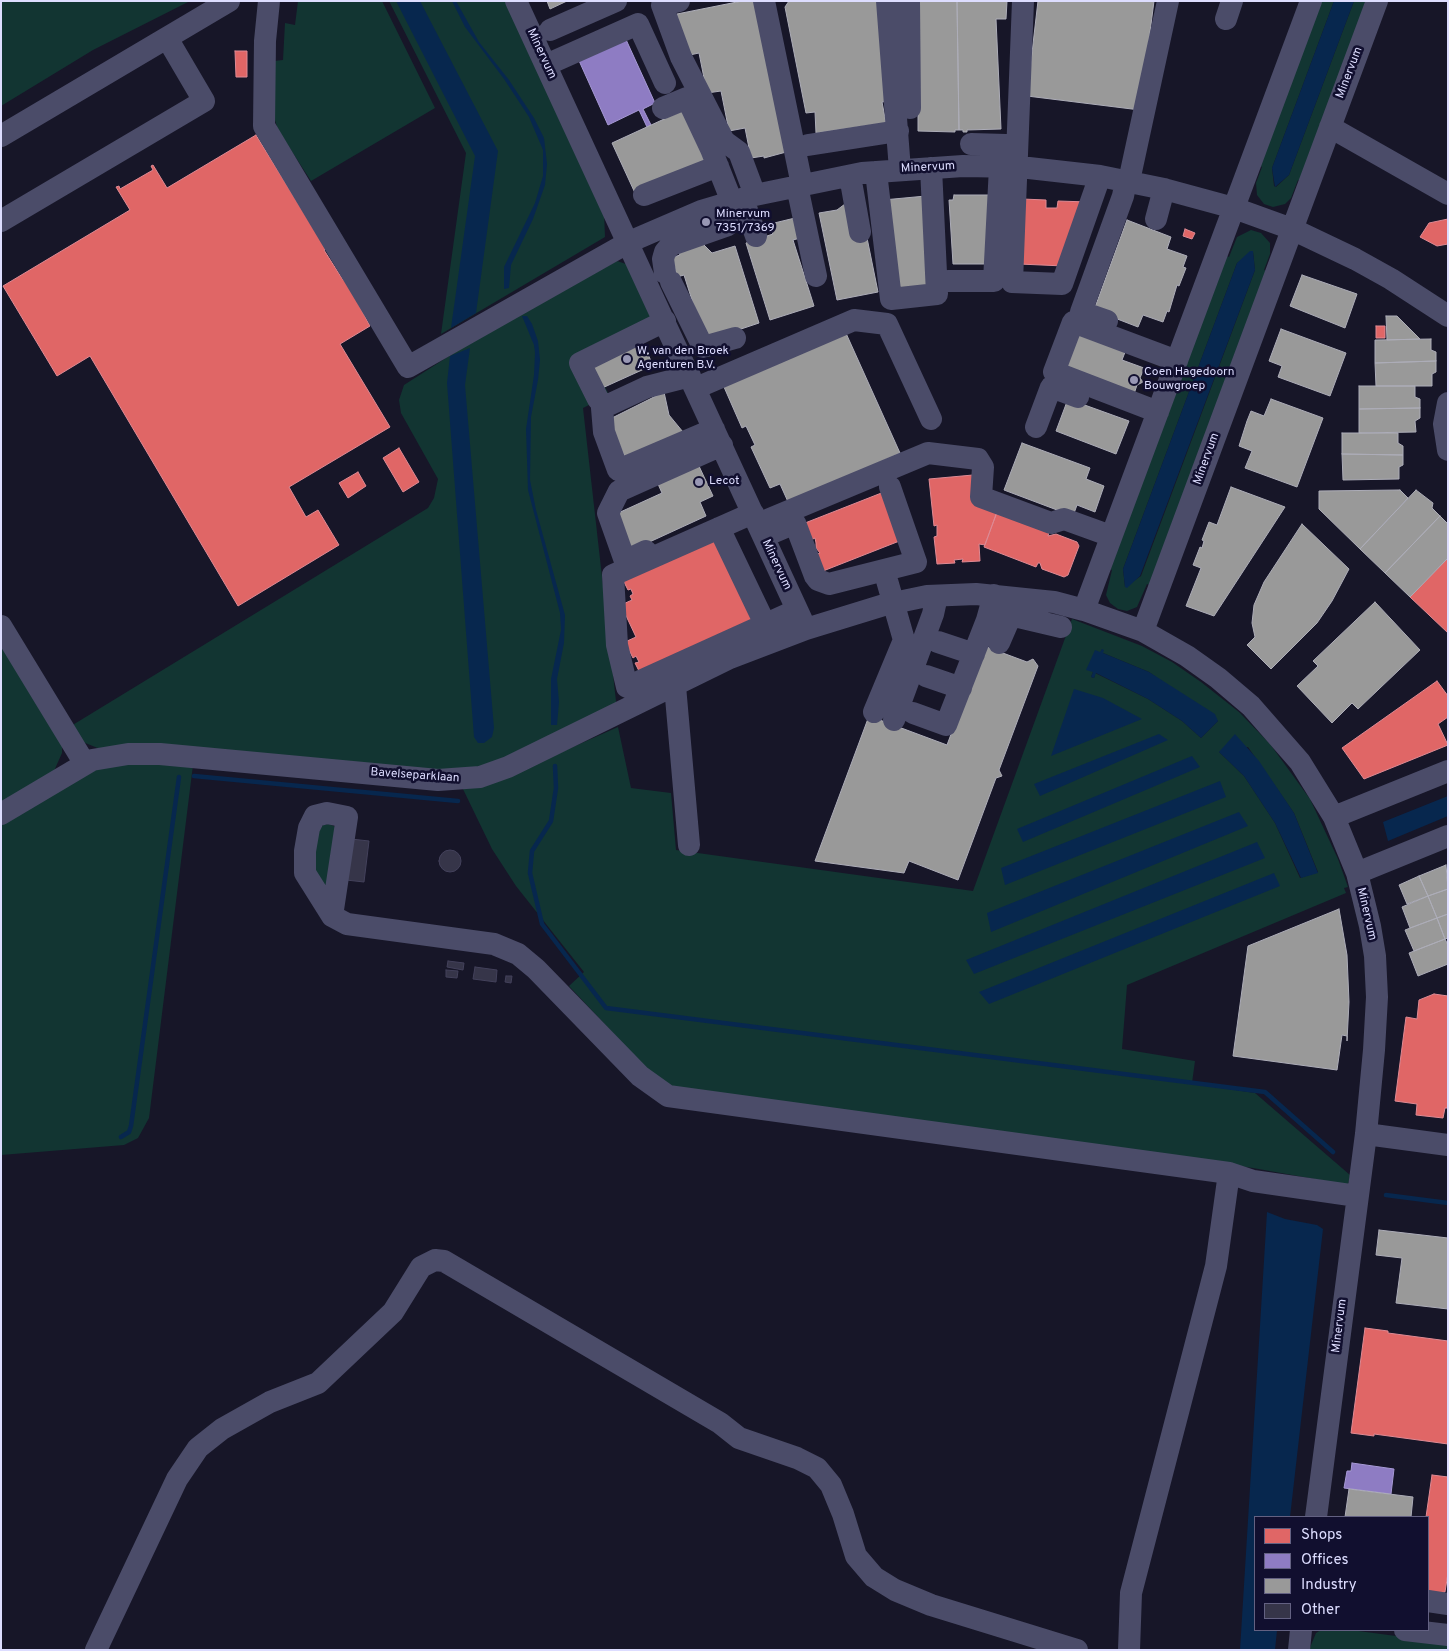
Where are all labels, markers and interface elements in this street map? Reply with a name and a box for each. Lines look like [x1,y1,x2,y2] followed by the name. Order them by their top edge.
[523,26,559,82] street label: Minervum
[1334,45,1366,101] street label: Minervum
[901,159,955,177] street label: Minervum
[716,208,775,236] place label: Minervum 7351/7369
[700,216,712,228] marker: Minervum 7351/7369
[637,345,729,373] place label: W. van den Broek Agenturen B.V.
[621,353,633,365] marker: W. van den Broek Agenturen B.V.
[1144,366,1234,394] place label: Coen Hagedoorn Bouwgroep
[1128,374,1140,386] marker: Coen Hagedoorn Bouwgroep
[1191,431,1223,487] street label: Minervum
[709,475,740,489] place label: Lecot
[693,476,705,488] marker: Lecot
[758,537,794,593] street label: Minervum
[370,766,460,786] street label: Bavelseparklaan
[1353,886,1379,942] street label: Minervum
[1330,1298,1350,1354] street label: Minervum
[1254,1516,1429,1631] legend
[1301,1526,1342,1545] text: Shops
[1301,1551,1348,1570] text: Offices
[1301,1576,1357,1595] text: Industry
[1301,1601,1340,1620] text: Other

